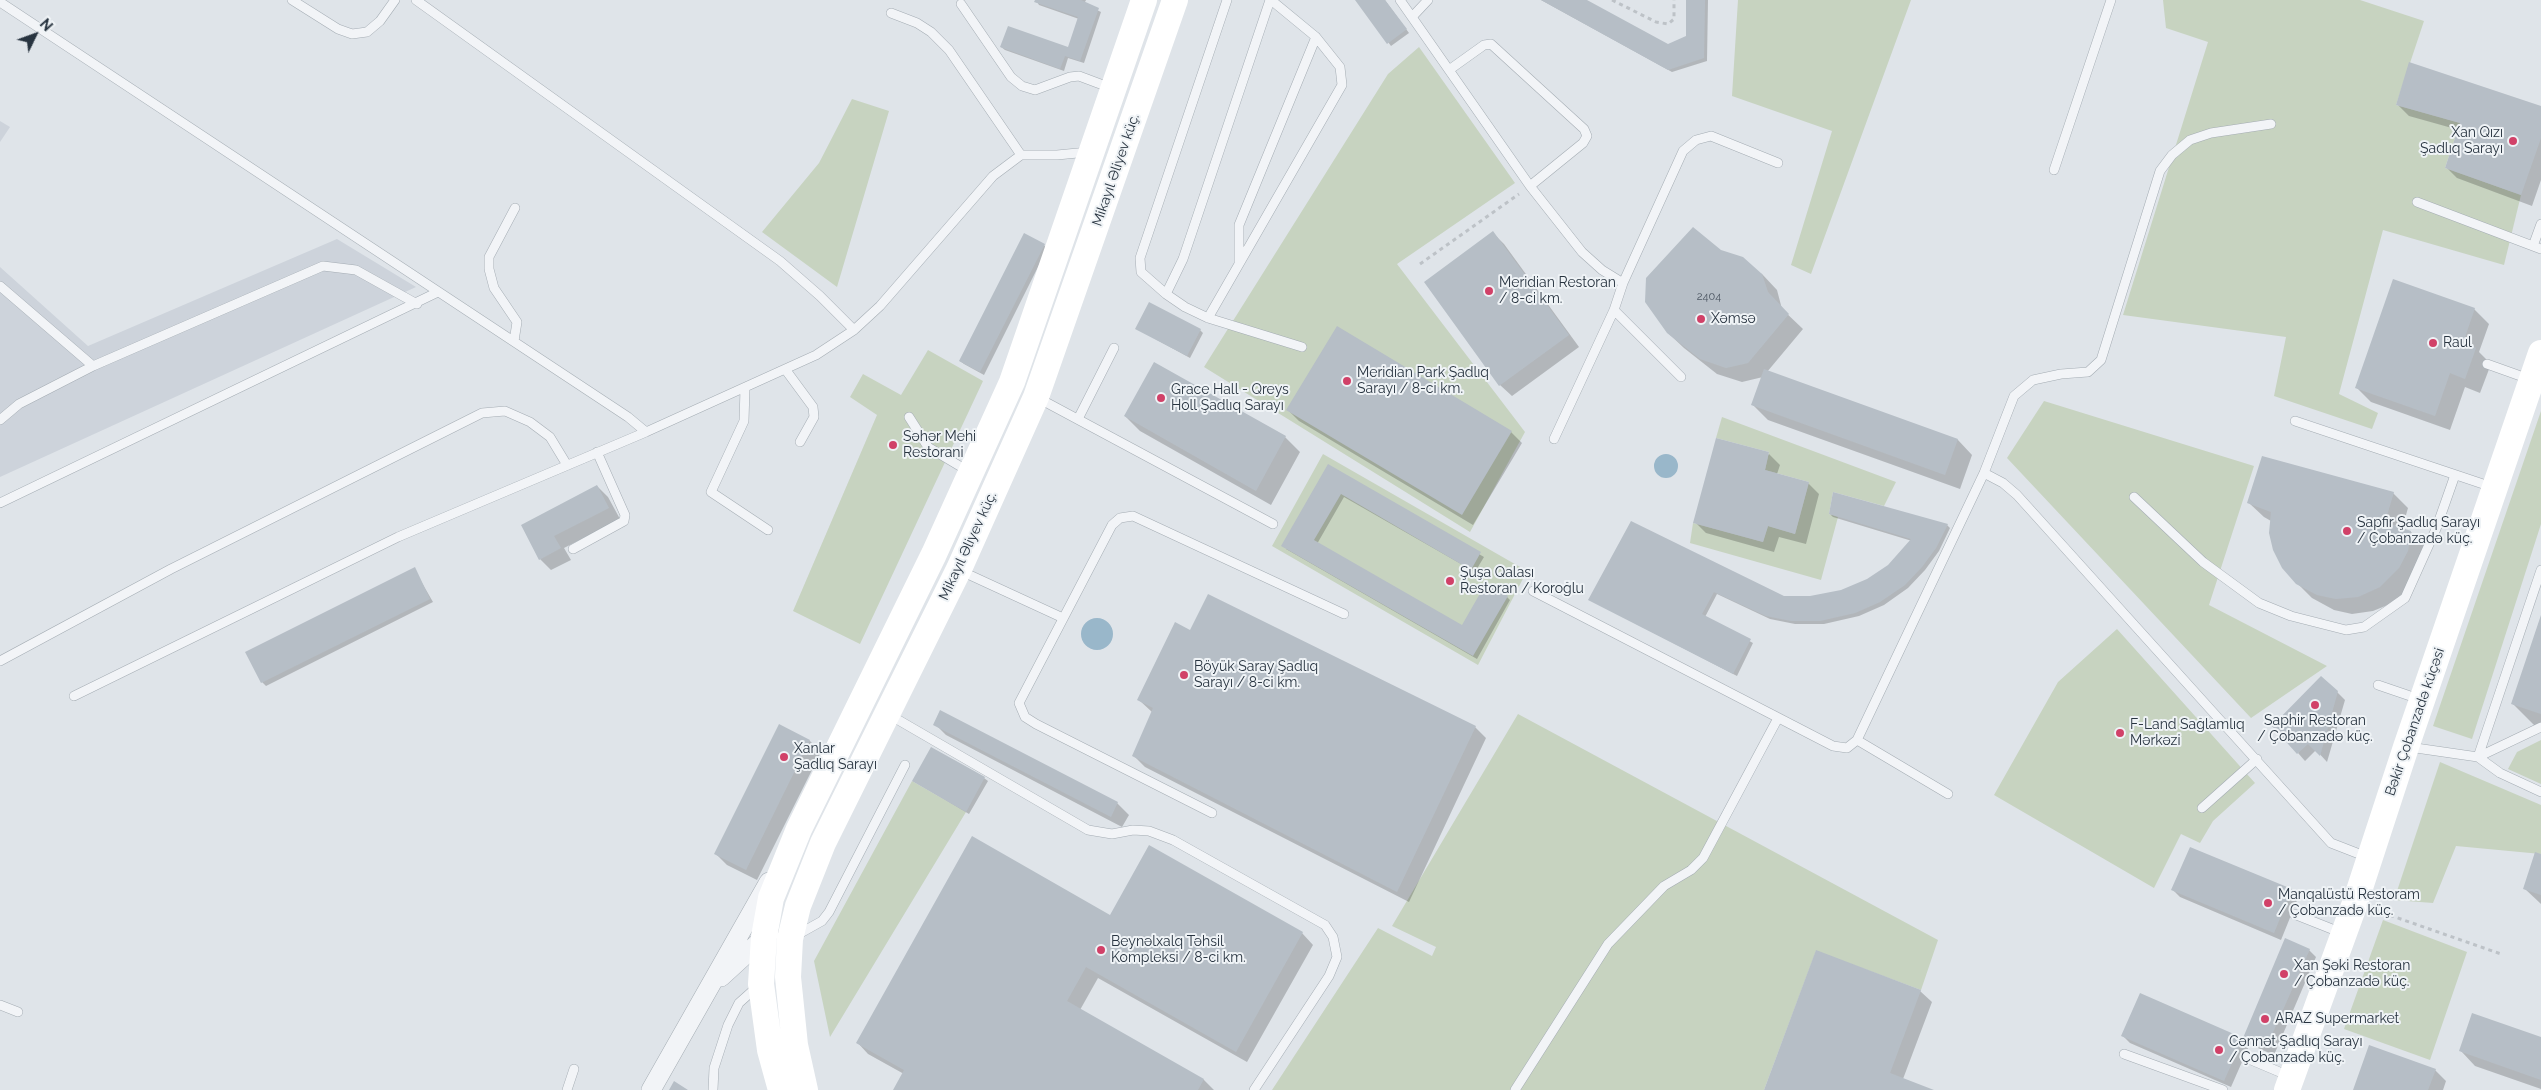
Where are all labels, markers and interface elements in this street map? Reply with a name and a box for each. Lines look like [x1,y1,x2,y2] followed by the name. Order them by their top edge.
[10,10,60,60] north arrow
[37,16,56,34] text: N
[1089,112,1143,228] street label: Mikayıl Əliyev küç.
[2420,125,2503,158] place label: Xan Qızı Şadlıq Sarayı
[2507,135,2519,147] marker: Xan Qızı Şadlıq Sarayı
[1499,275,1616,308] place label: Meridian Restoran / 8-ci km.
[1483,285,1495,297] marker: Meridian Restoran / 8-ci km.
[1697,290,1721,304] house number: 2404
[1711,311,1756,327] place label: Xəmsə
[1695,313,1707,325] marker: Xəmsə
[2443,335,2472,351] place label: Raul
[2427,337,2439,349] marker: Raul
[1357,365,1489,398] place label: Meridian Park Şadlıq Sarayı / 8-ci km.
[1341,375,1353,387] marker: Meridian Park Şadlıq Sarayı / 8-ci km.
[1171,382,1289,414] place label: Grace Hall - Qreys Holl Şadlıq Sarayı
[1155,392,1167,404] marker: Grace Hall - Qreys Holl Şadlıq Sarayı
[903,429,976,462] place label: Səhər Mehi Restorani
[887,439,899,451] marker: Səhər Mehi Restorani
[936,489,1000,603] street label: Mikayıl Əliyev küç.
[2357,515,2480,548] place label: Sapfir Şadlıq Sarayı / Çobanzadə küç.
[2341,525,2353,537] marker: Sapfir Şadlıq Sarayı / Çobanzadə küç.
[1460,565,1584,598] place label: Şuşa Qalası Restoran / Koroğlu
[1444,575,1456,587] marker: Şuşa Qalası Restoran / Koroğlu
[2382,646,2448,798] street label: Bəkir Çobanzadə küçəsi
[1194,659,1318,692] place label: Böyük Saray Şadlıq Sarayı / 8-ci km.
[1178,669,1190,681] marker: Böyük Saray Şadlıq Sarayı / 8-ci km.
[2309,699,2321,711] marker: Saphir Restoran / Çobanzadə küç.
[2257,713,2373,746] place label: Saphir Restoran / Çobanzadə küç.
[2130,717,2245,750] place label: F-Land Sağlamlıq Mərkəzi
[2114,727,2126,739] marker: F-Land Sağlamlıq Mərkəzi
[794,741,877,774] place label: Xanlar Şadlıq Sarayı
[778,751,790,763] marker: Xanlar Şadlıq Sarayı
[2278,887,2420,920] place label: Manqalüstü Restoram / Çobanzadə küç.
[2262,897,2274,909] marker: Manqalüstü Restoram / Çobanzadə küç.
[1111,934,1246,966] place label: Beynəlxalq Təhsil Kompleksi / 8-ci km.
[1095,944,1107,956] marker: Beynəlxalq Təhsil Kompleksi / 8-ci km.
[2294,958,2410,990] place label: Xan Şəki Restoran / Çobanzadə küç.
[2278,968,2290,980] marker: Xan Şəki Restoran / Çobanzadə küç.
[2275,1011,2399,1027] place label: ARAZ Supermarket
[2259,1013,2271,1025] marker: ARAZ Supermarket
[2229,1034,2362,1066] place label: Cənnət Şadlıq Sarayı / Çobanzadə küç.
[2213,1044,2225,1056] marker: Cənnət Şadlıq Sarayı / Çobanzadə küç.

